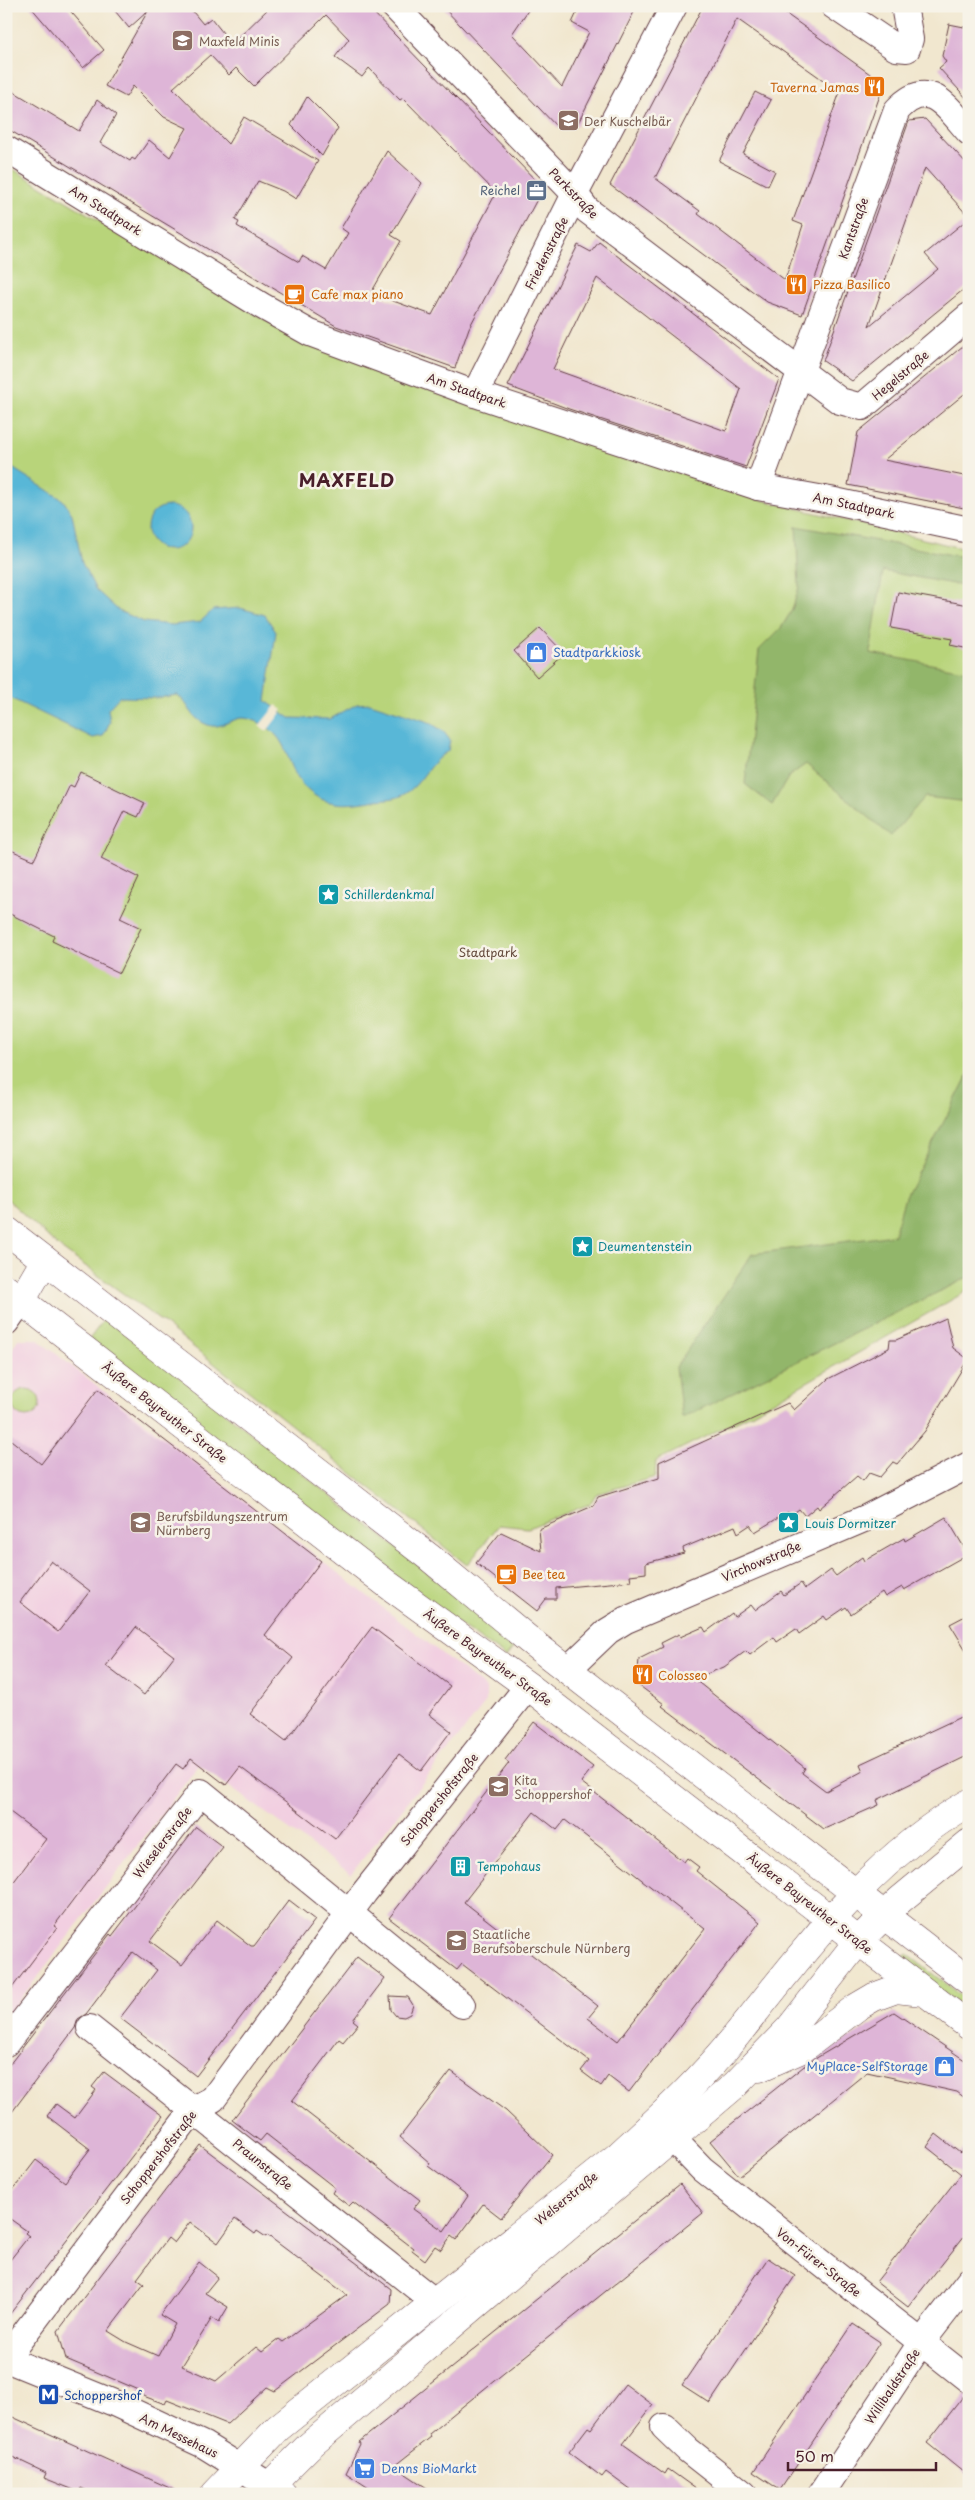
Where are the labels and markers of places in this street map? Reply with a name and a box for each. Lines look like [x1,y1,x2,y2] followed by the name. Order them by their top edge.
[171,29,195,53] school or university icon: Maxfeld Minis
[199,32,280,50] place label: Maxfeld Minis
[863,75,887,99] restaurant icon: Taverna Jamas
[770,78,859,96] place label: Taverna Jamas
[556,109,580,133] school or university icon: Der Kuschelbär
[584,112,672,130] place label: Der Kuschelbär
[524,178,548,202] office icon: Reichel
[480,181,520,199] place label: Reichel
[785,272,809,296] restaurant icon: Pizza Basilico
[813,275,891,293] place label: Pizza Basilico
[283,282,307,306] cafe icon: Cafe max piano
[311,285,404,303] place label: Cafe max piano
[525,640,549,664] shop icon: Stadtparkkiosk
[553,643,641,661] place label: Stadtparkkiosk
[316,882,340,906] place icon: Schillerdenkmal
[344,885,435,903] place label: Schillerdenkmal
[570,1234,594,1258] place icon: Deumentenstein
[598,1237,692,1255] place label: Deumentenstein
[156,1507,288,1539] place label: Berufsbildungszentrum Nürnberg
[128,1511,152,1535] school or university icon: Berufsbildungszentrum Nürnberg
[777,1511,801,1535] place icon: Louis Dormitzer
[805,1514,896,1532] place label: Louis Dormitzer
[494,1562,518,1586] cafe icon: Bee tea
[522,1565,566,1583] place label: Bee tea
[630,1663,654,1687] restaurant icon: Colosseo
[658,1666,708,1684] place label: Colosseo
[514,1771,593,1803] place label: Kita Schoppershof
[486,1775,510,1799] school or university icon: Kita Schoppershof
[449,1854,473,1878] building icon: Tempohaus
[477,1857,541,1875] place label: Tempohaus
[472,1925,630,1957] place label: Staatliche Berufsoberschule Nürnberg
[444,1929,468,1953] school or university icon: Staatliche Berufsoberschule Nürnberg
[932,2054,956,2078] shop icon: MyPlace-SelfStorage
[807,2057,928,2075] place label: MyPlace-SelfStorage
[36,2383,60,2407] metro station icon: Schoppershof
[64,2386,143,2404] place label: Schoppershof
[353,2456,377,2480] supermarket icon: Denns BioMarkt
[381,2459,477,2477] place label: Denns BioMarkt

